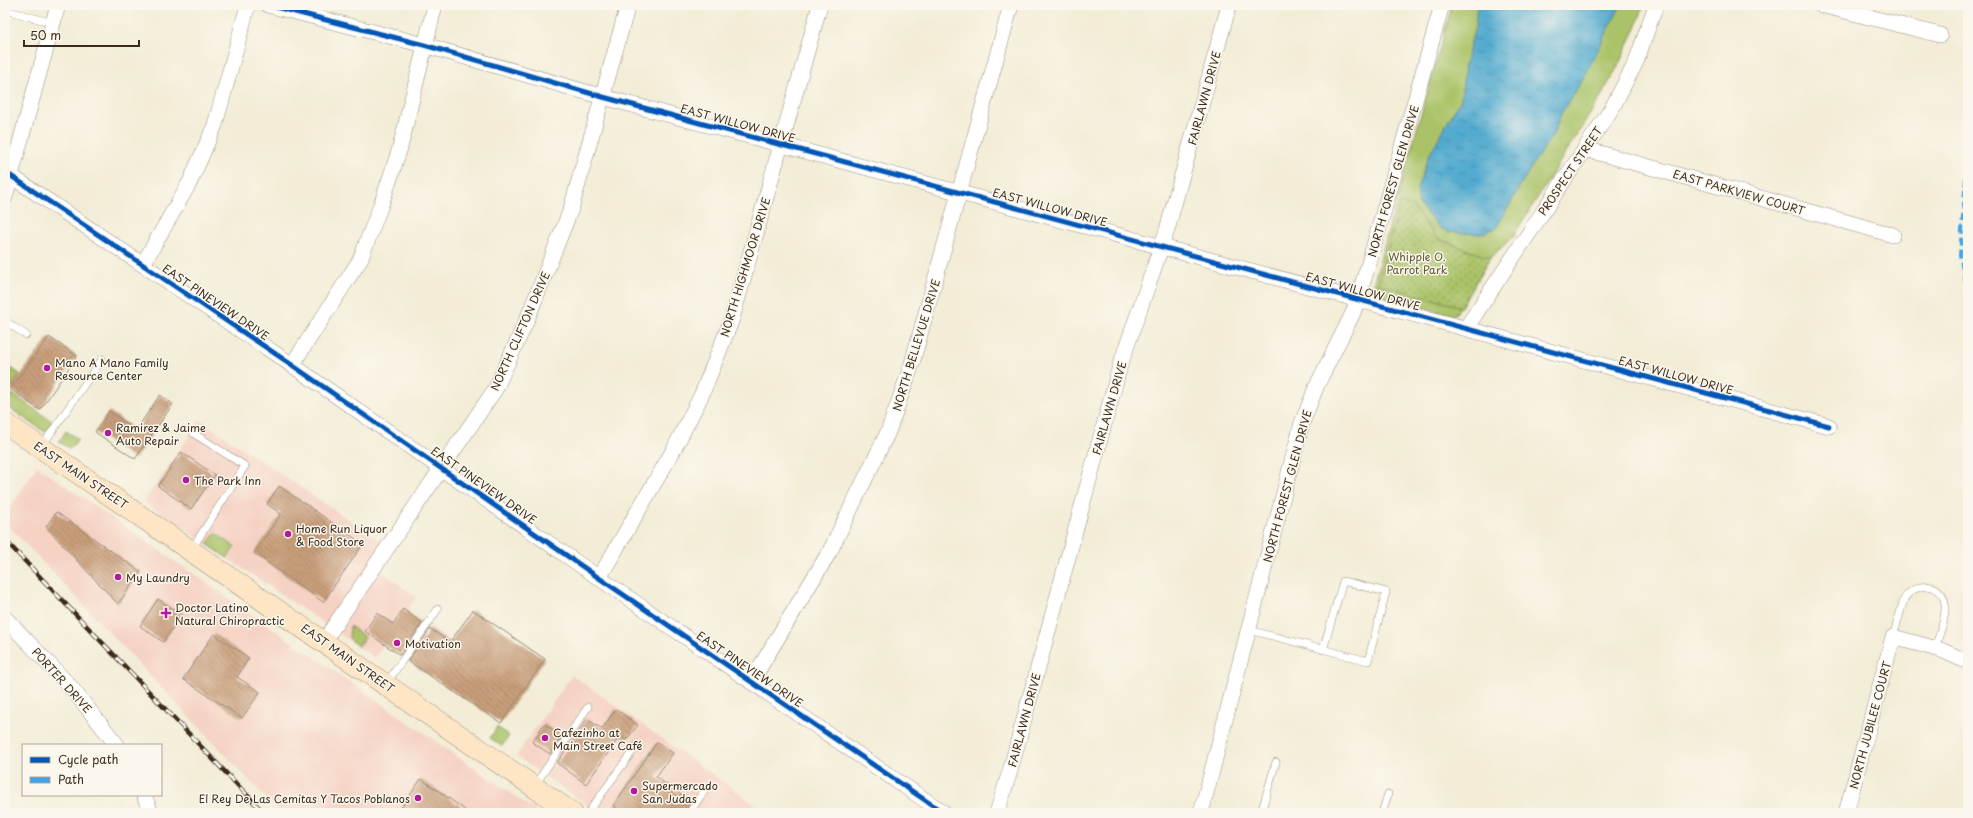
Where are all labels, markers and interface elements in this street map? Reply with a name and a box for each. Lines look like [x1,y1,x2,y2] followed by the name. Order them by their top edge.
[24,22,139,48] scale bar
[30,26,61,44] text: 50 m
[1183,49,1225,147] street label: FAIRLAWN DRIVE
[679,99,797,147] street label: EAST WILLOW DRIVE
[1363,103,1423,259] street label: NORTH FOREST GLEN DRIVE
[1534,123,1606,219] street label: PROSPECT STREET
[1671,165,1808,219] street label: EAST PARKVIEW COURT
[991,183,1109,231] street label: EAST WILLOW DRIVE
[716,195,774,339] street label: NORTH HIGHMOOR DRIVE
[1386,248,1448,278] park label: Whipple O. Parrot Park
[159,260,273,344] street label: EAST PINEVIEW DRIVE
[1304,267,1422,315] street label: EAST WILLOW DRIVE
[486,268,554,393] street label: NORTH CLIFTON DRIVE
[888,277,944,413] street label: NORTH BELLEVUE DRIVE
[1617,351,1735,399] street label: EAST WILLOW DRIVE
[55,354,169,384] place label: Mano A Mano Family Resource Center
[1087,359,1131,457] street label: FAIRLAWN DRIVE
[42,363,52,373] marker: Mano A Mano Family Resource Center
[1258,408,1316,564] street label: NORTH FOREST GLEN DRIVE
[116,419,206,449] place label: Ramirez & Jaime Auto Repair
[103,428,113,438] marker: Ramirez & Jaime Auto Repair
[30,437,132,513] street label: EAST MAIN STREET
[428,442,540,528] street label: EAST PINEVIEW DRIVE
[194,472,261,489] place label: The Park Inn
[181,475,191,485] marker: The Park Inn
[296,520,388,550] place label: Home Run Liquor & Food Store
[283,529,293,539] marker: Home Run Liquor & Food Store
[126,569,190,586] place label: My Laundry
[113,572,123,582] marker: My Laundry
[175,599,285,629] place label: Doctor Latino Natural Chiropractic
[160,607,172,619] marker: Doctor Latino Natural Chiropractic
[298,619,399,697] street label: EAST MAIN STREET
[693,627,807,711] street label: EAST PINEVIEW DRIVE
[405,635,461,652] place label: Motivation
[392,638,402,648] marker: Motivation
[28,643,96,717] street label: PORTER DRIVE
[1845,659,1895,791] street label: NORTH JUBILEE COURT
[1003,671,1045,769] street label: FAIRLAWN DRIVE
[553,724,643,754] place label: Cafezinho at Main Street Café
[540,733,550,743] marker: Cafezinho at Main Street Café
[22,744,162,796] legend
[58,750,119,768] text: Cycle path
[58,770,84,788] text: Path
[642,777,718,807] place label: Supermercado San Judas
[629,786,639,796] marker: Supermercado San Judas
[199,790,410,807] place label: El Rey De Las Cemitas Y Tacos Poblanos
[413,793,423,803] marker: El Rey De Las Cemitas Y Tacos Poblanos

